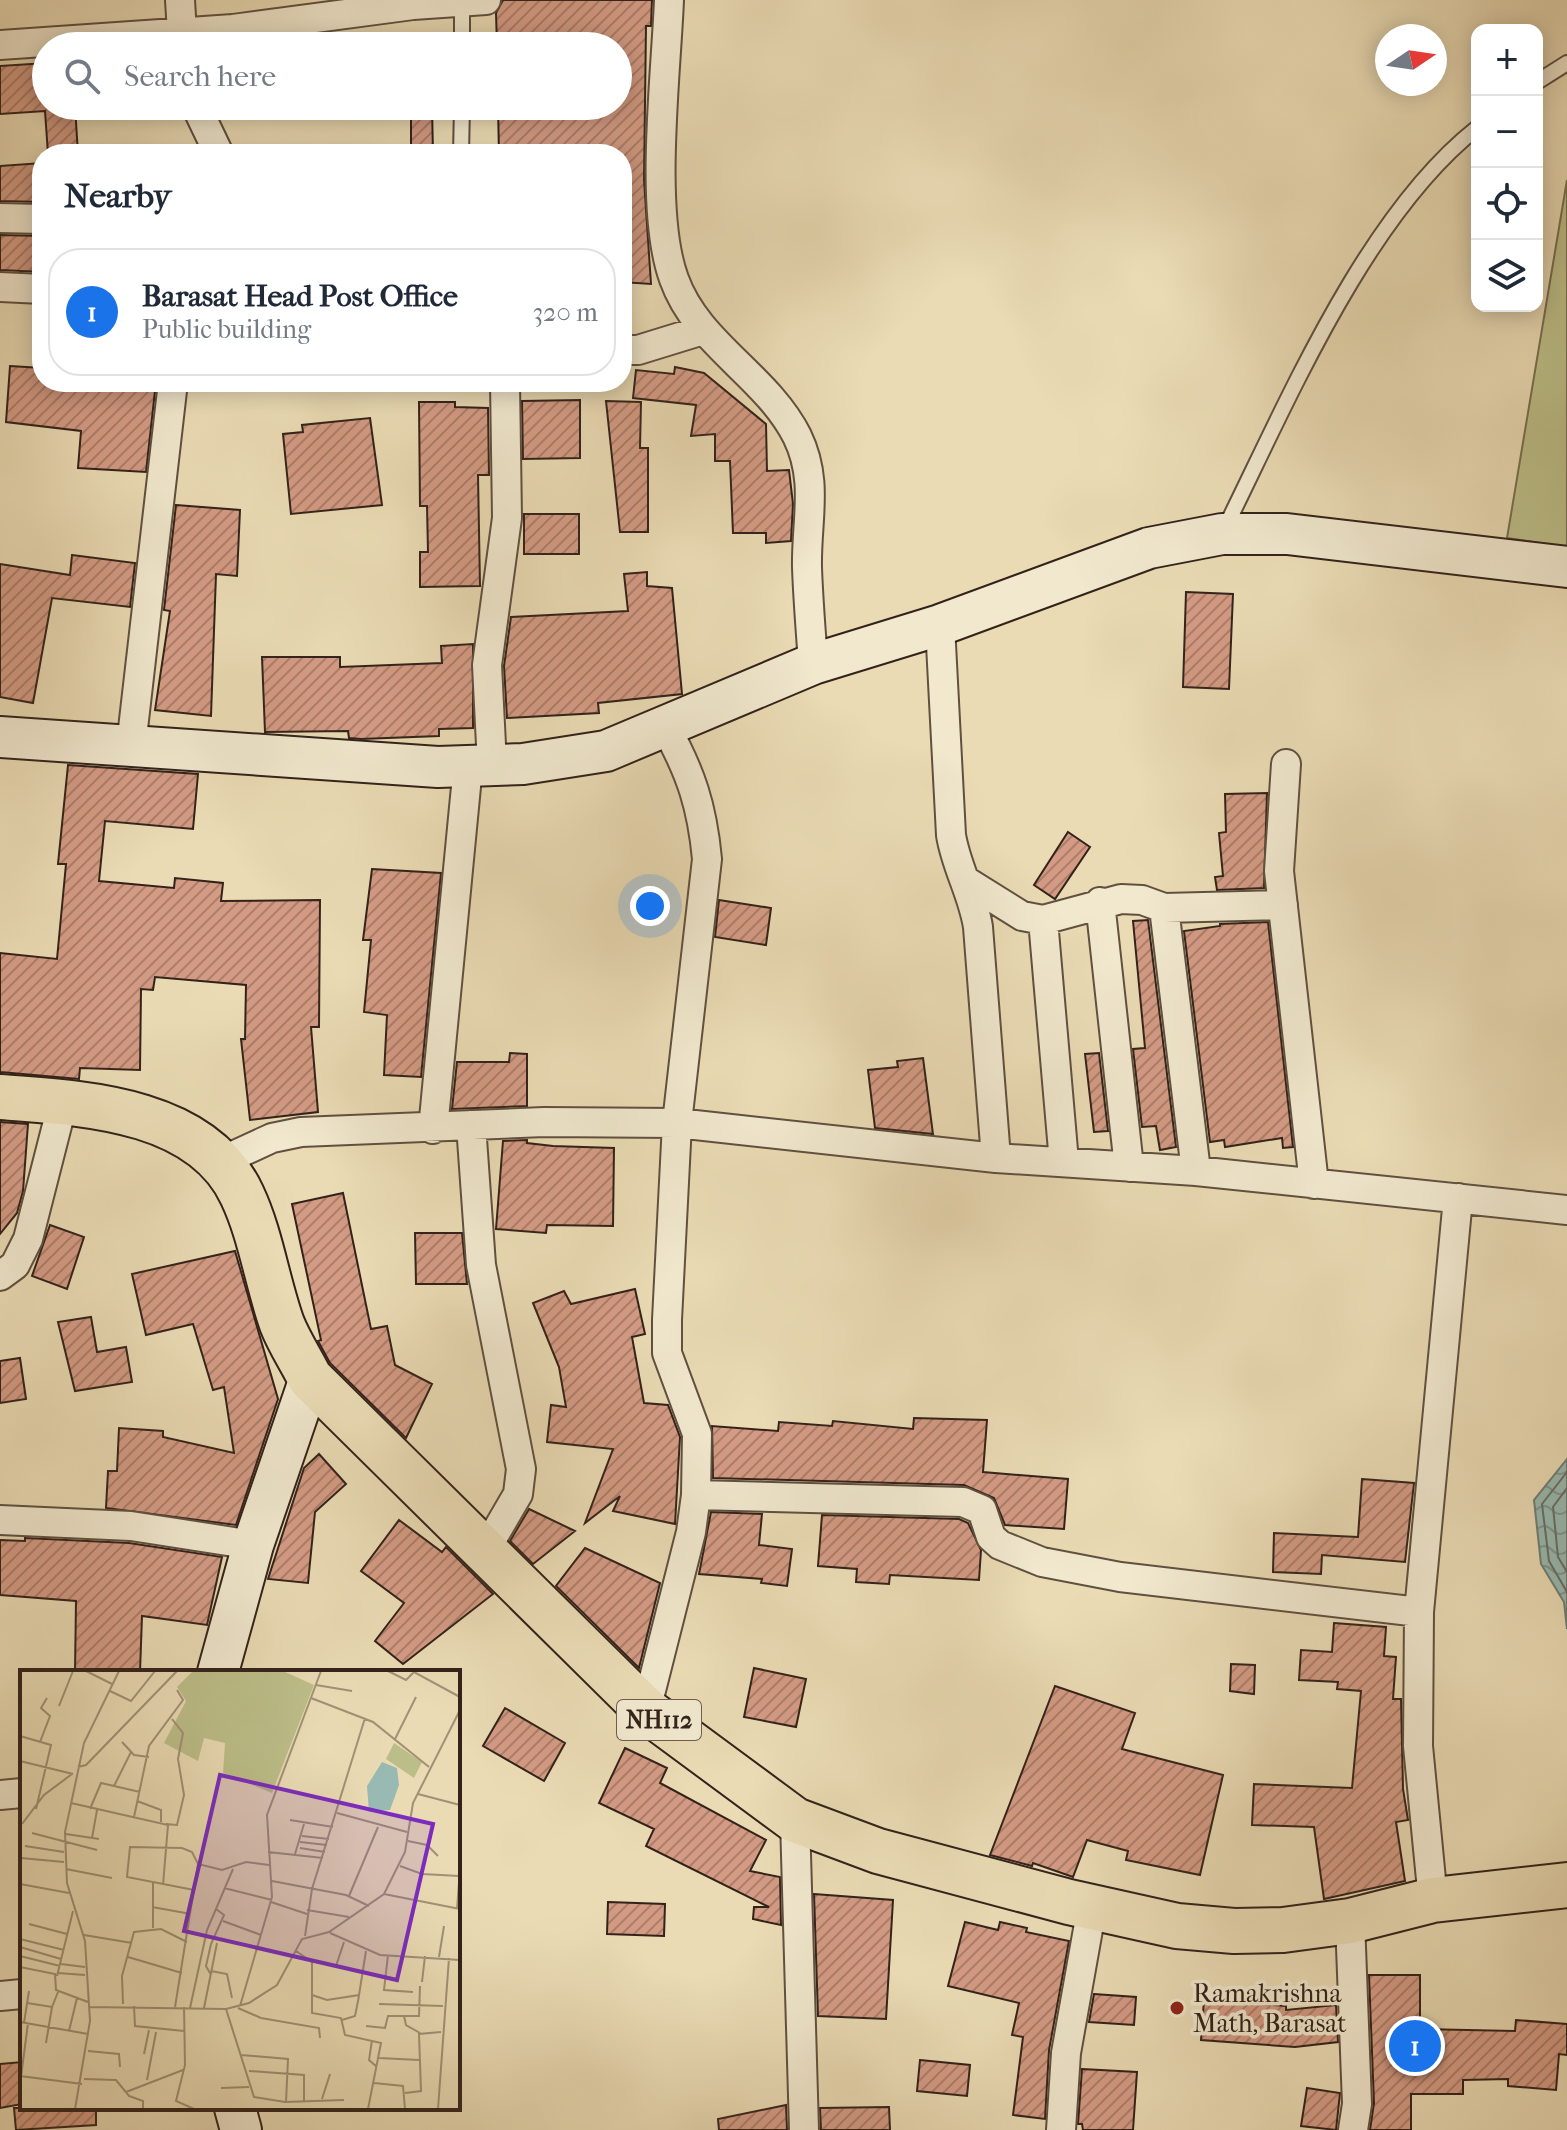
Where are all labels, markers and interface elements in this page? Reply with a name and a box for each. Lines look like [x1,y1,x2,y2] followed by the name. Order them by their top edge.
[1375,24,1447,96] north arrow
[1471,24,1543,312] map controls
[1471,24,1543,96] button: +
[32,32,632,120] search box
[60,54,104,98] icon: search
[124,59,276,94] text: Search here
[1471,96,1543,168] button: −
[1471,168,1543,240] button: locate
[64,176,171,216] text: Nearby
[1471,240,1543,312] button: layers
[142,279,458,314] text: Barasat Head Post Office
[87,297,97,328] text: 1
[532,297,598,328] text: 320 m
[142,314,311,345] text: Public building
[630,886,670,926] your location
[20,1670,460,2110] inset map
[617,1700,701,1740] road number: NH112
[1193,1978,1347,2039] place label: Ramakrishna Math, Barasat
[1168,1999,1186,2017] marker: Ramakrishna Math, Barasat
[1389,2016,1441,2076] pin: 1

